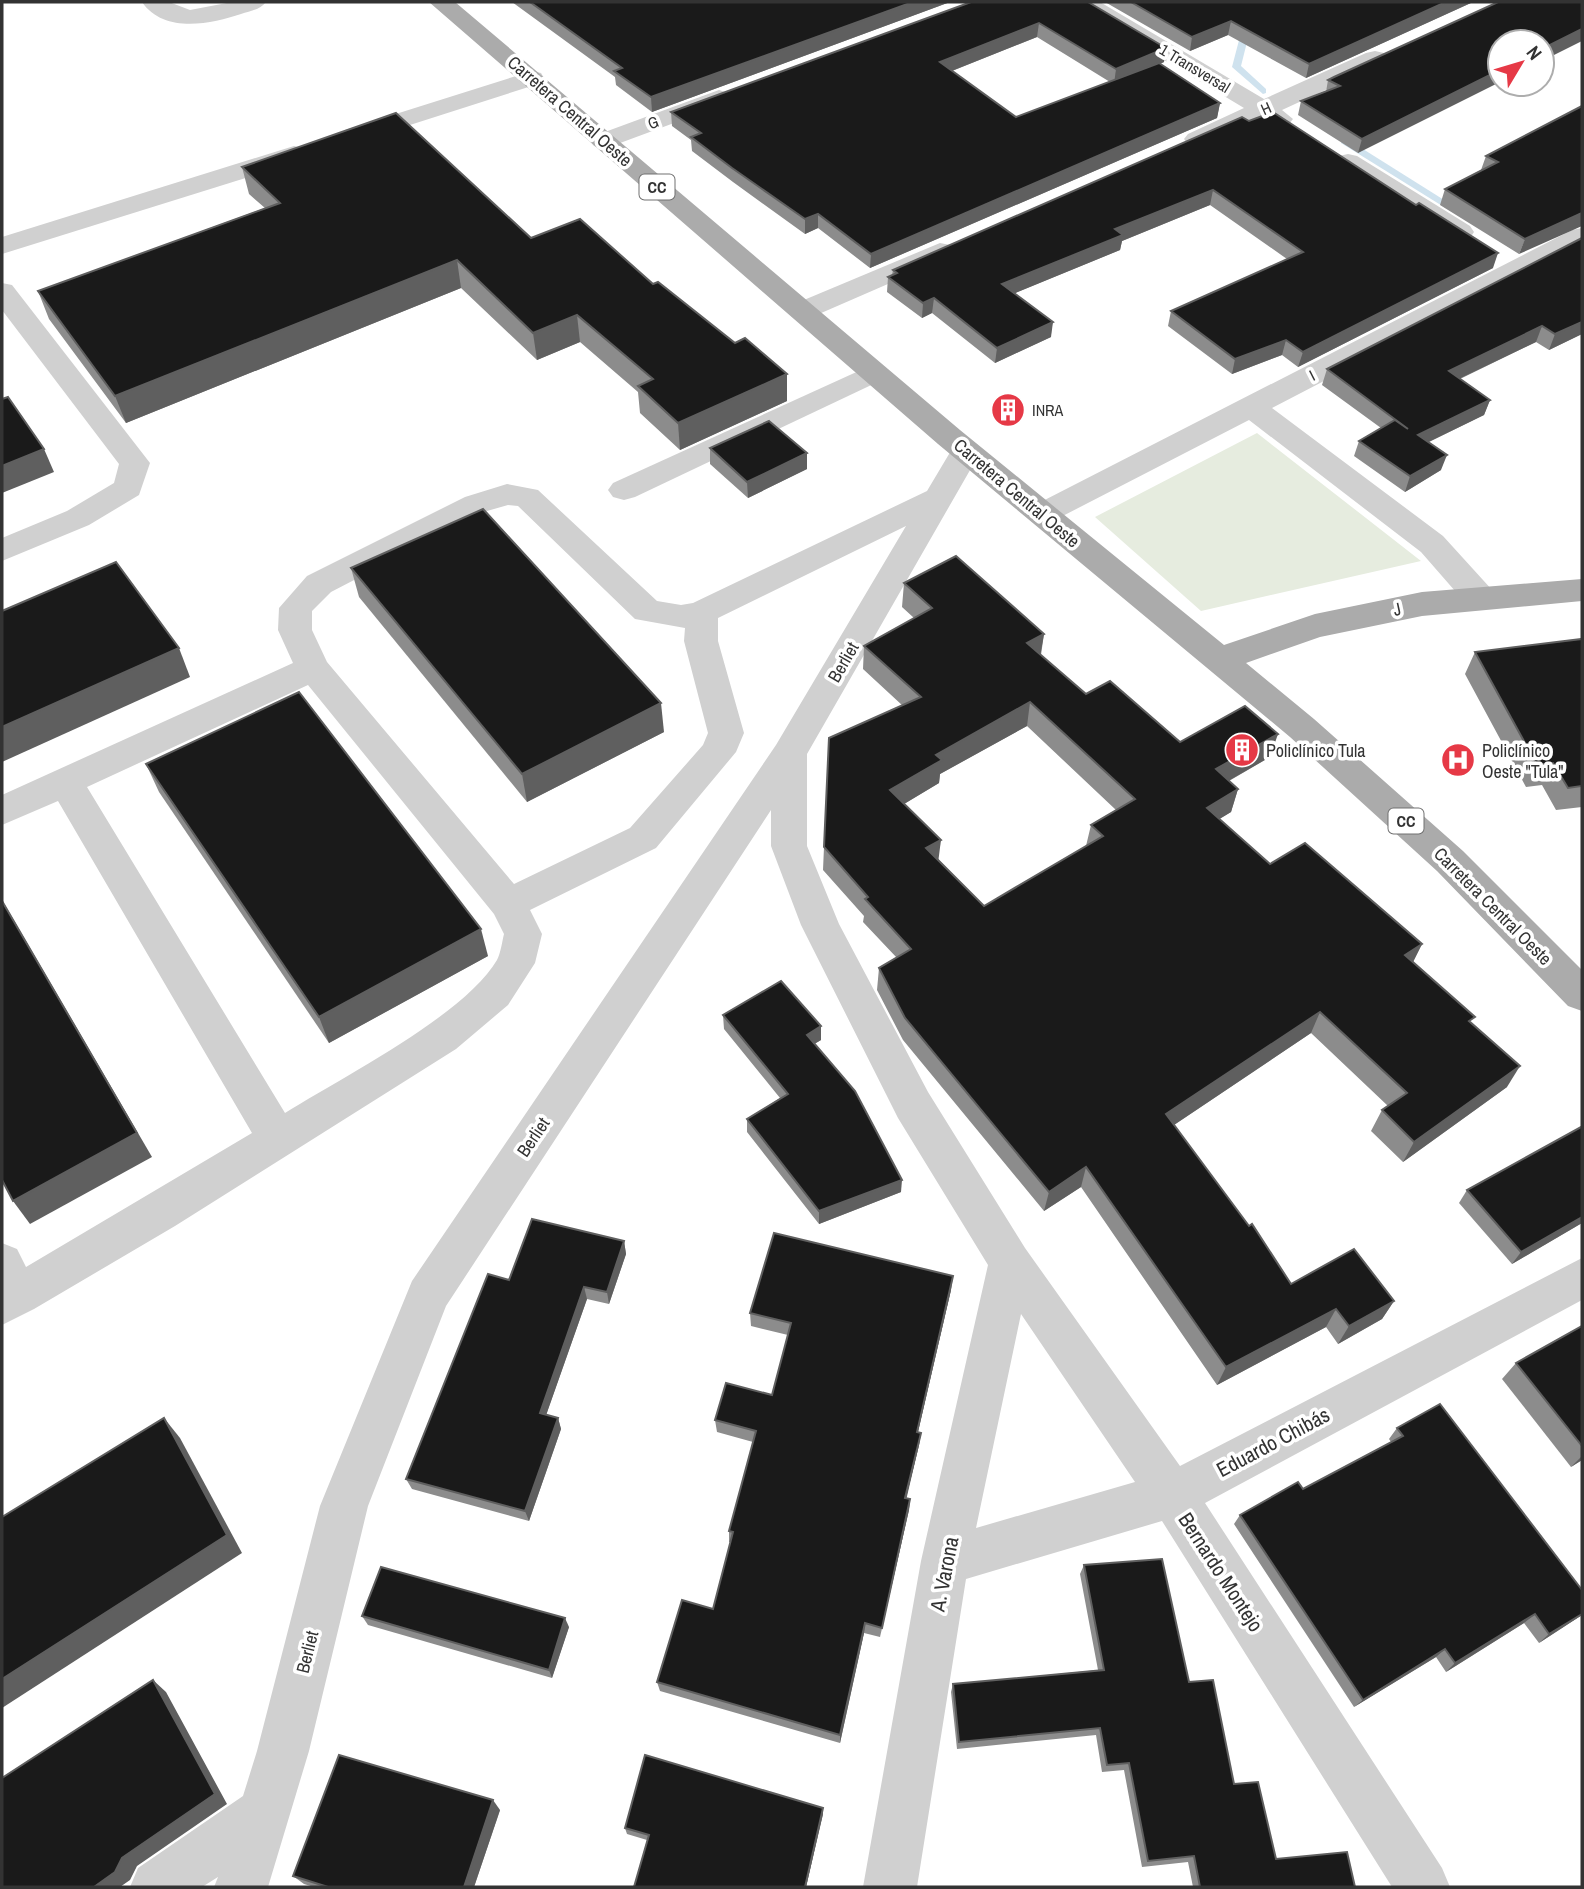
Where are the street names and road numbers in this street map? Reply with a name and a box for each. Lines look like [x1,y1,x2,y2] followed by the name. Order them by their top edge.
[1156,38,1234,98] street label: 1 Transversal
[502,50,638,172] street label: Carretera Central Oeste
[1257,96,1275,120] street label: H
[644,110,662,134] street label: G
[640,174,674,200] road number: CC
[1305,364,1319,386] street label: I
[949,433,1085,553] street label: Carretera Central Oeste
[1391,596,1403,622] street label: J
[822,637,864,687] street label: Berliet
[1388,808,1424,834] road number: CC
[1428,841,1558,971] street label: Carretera Central Oeste
[511,1112,555,1162] street label: Berliet
[1211,1400,1335,1484] street label: Eduardo Chibás
[1172,1507,1270,1637] street label: Bernardo Montejo
[922,1534,966,1615] street label: A. Varona
[290,1628,324,1676] street label: Berliet

